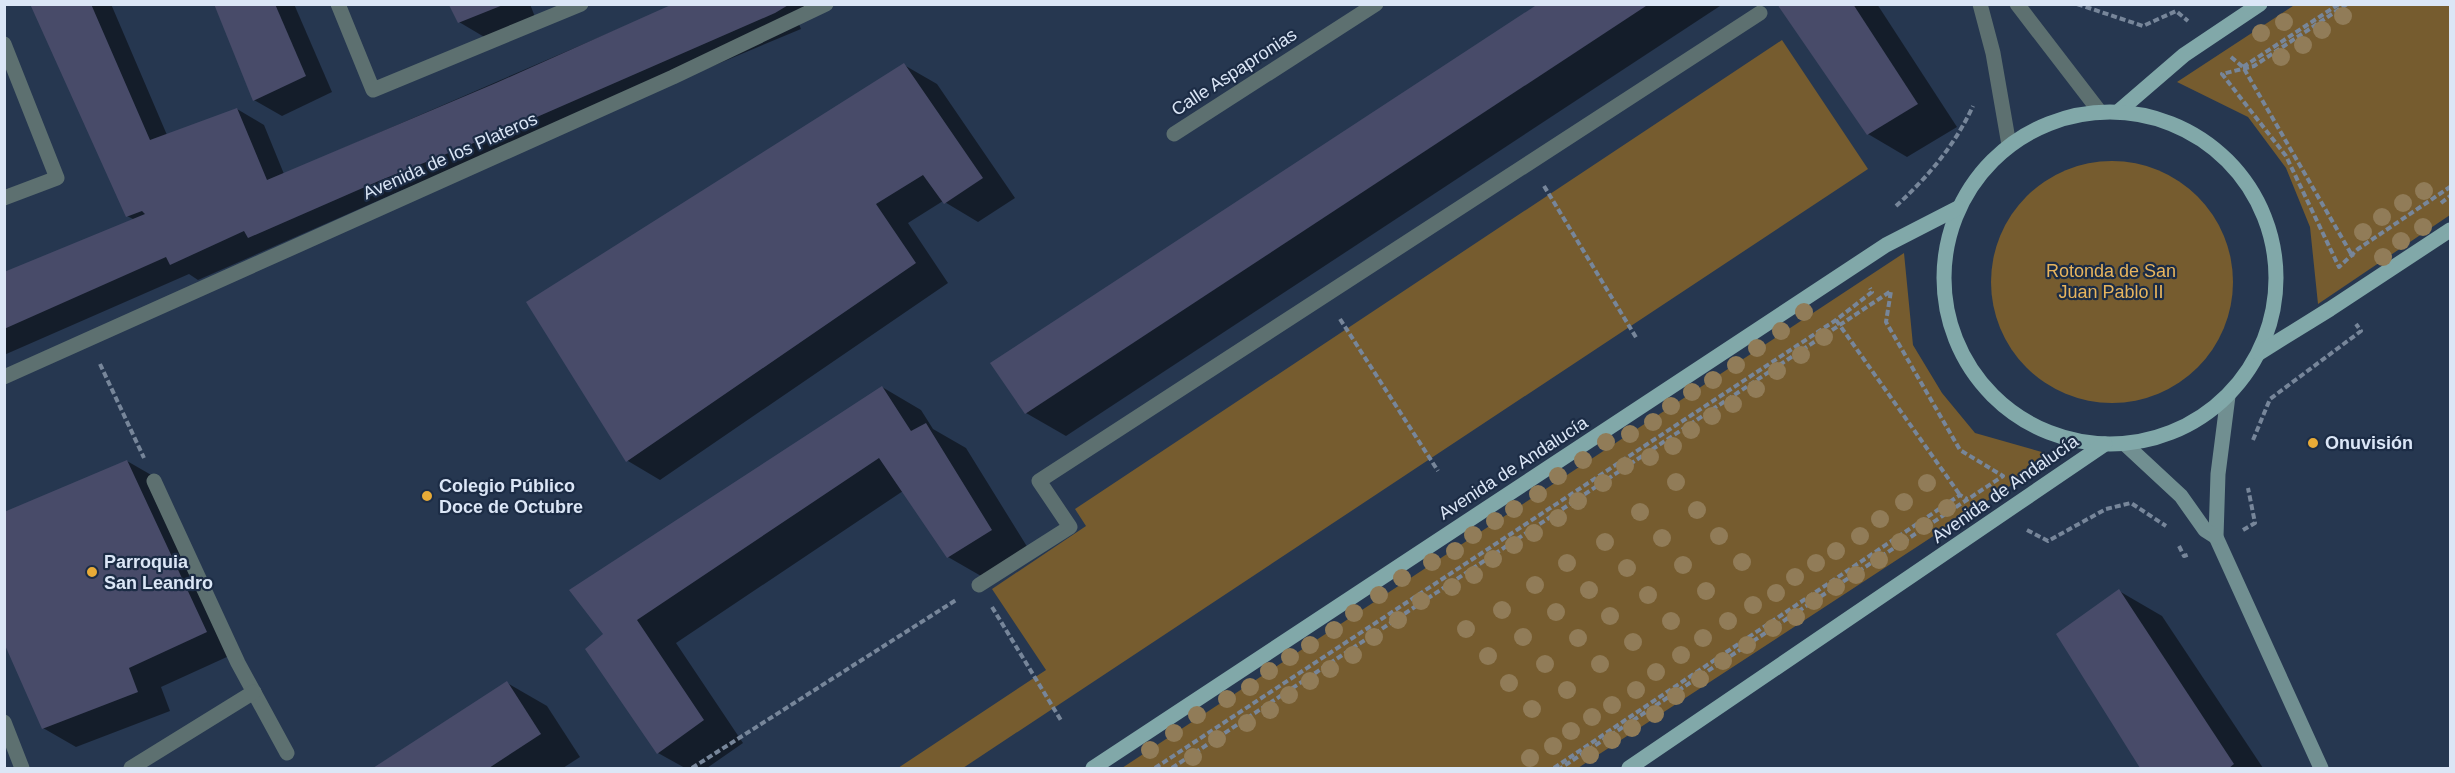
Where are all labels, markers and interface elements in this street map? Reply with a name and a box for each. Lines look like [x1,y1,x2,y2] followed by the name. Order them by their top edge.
[1168,24,1300,120] street label: Calle Aspapronias
[360,108,540,204] street label: Avenida de los Plateros
[2046,261,2176,302] park label: Rotonda de San Juan Pablo II
[1435,412,1592,524] street label: Avenida de Andalucía
[1928,430,2083,547] street label: Avenida de Andalucía
[2325,433,2413,453] place label: Onuvisión
[2306,436,2320,450] marker: Onuvisión
[439,476,583,517] place label: Colegio Público Doce de Octubre
[420,489,434,503] marker: Colegio Público Doce de Octubre
[104,552,213,593] place label: Parroquia San Leandro
[85,565,99,579] marker: Parroquia San Leandro

